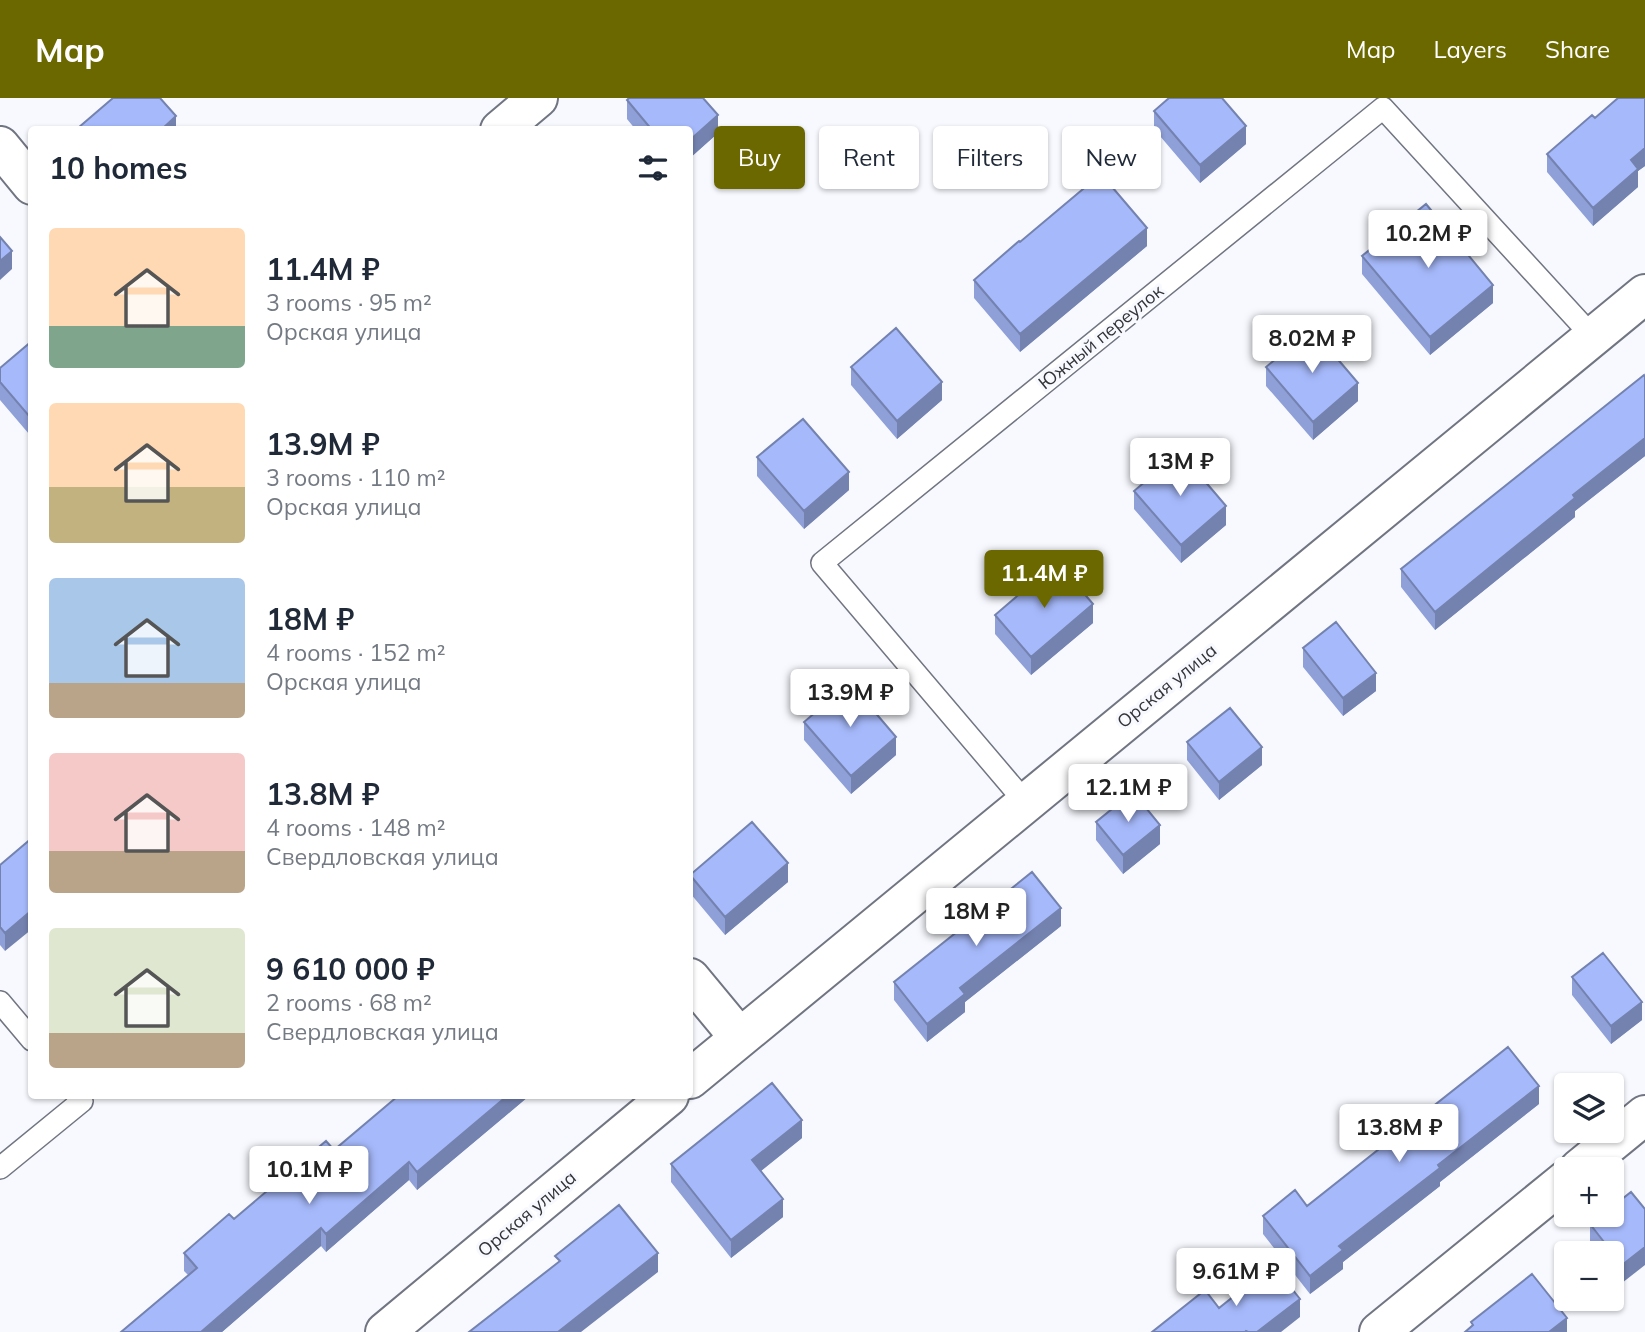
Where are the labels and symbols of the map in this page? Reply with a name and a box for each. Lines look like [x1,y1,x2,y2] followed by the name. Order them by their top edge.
[1363,211,1493,270] pin: 10.2M ₽
[1033,279,1168,394] street label: Южный переулок
[1247,316,1377,375] pin: 8.02M ₽
[1131,438,1229,498] pin: 13M ₽
[979,550,1109,610] pin: 11.4M ₽
[1112,638,1221,733] street label: Орская улица
[785,670,915,729] pin: 13.9M ₽
[1063,764,1193,824] pin: 12.1M ₽
[927,888,1025,948] pin: 18M ₽
[1334,1104,1464,1164] pin: 13.8M ₽
[244,1146,374,1206] pin: 10.1M ₽
[473,1166,581,1262] street label: Орская улица
[1171,1248,1301,1308] pin: 9.61M ₽

